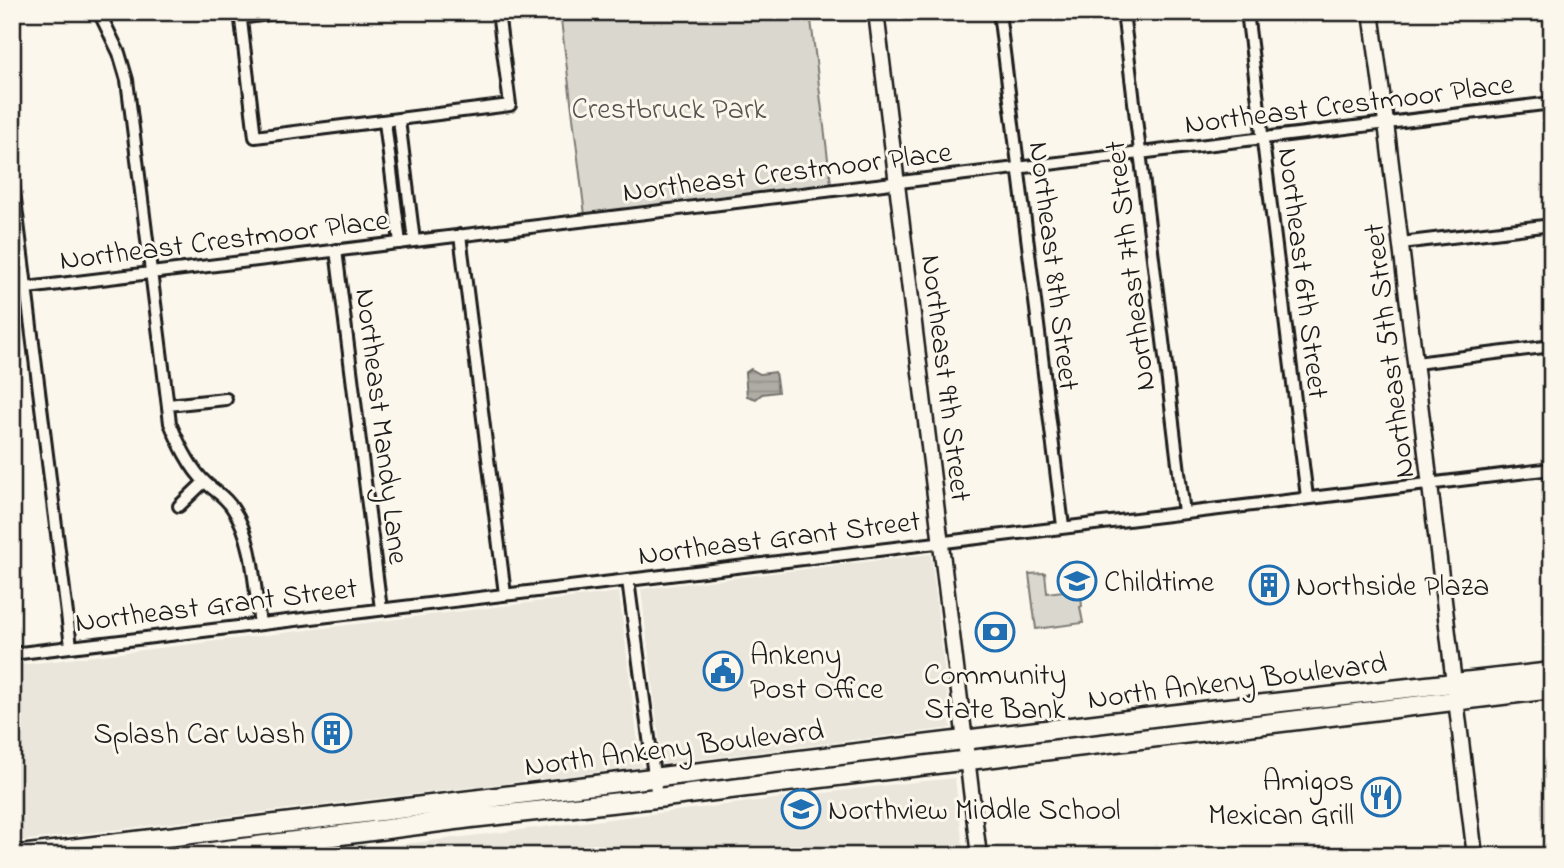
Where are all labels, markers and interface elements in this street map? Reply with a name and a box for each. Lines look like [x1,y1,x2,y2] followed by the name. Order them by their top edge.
[1182,64,1517,148] street label: Northeast Crestmoor Place
[572,89,767,133] park label: Crestbruck Park
[620,132,955,216] street label: Northeast Crestmoor Place
[1095,138,1169,393] street label: Northeast 7th Street
[1015,139,1089,393] street label: Northeast 8th Street
[1264,145,1338,401] street label: Northeast 6th Street
[57,200,392,284] street label: Northeast Crestmoor Place
[1354,221,1428,481] street label: Northeast 5th Street
[907,252,981,504] street label: Northeast 9th Street
[341,286,419,567] street label: Northeast Mandy Lane
[636,501,923,579] street label: Northeast Grant Street
[1056,560,1098,602] school or university icon: Childtime
[1104,562,1215,606] place label: Childtime
[1248,564,1290,606] building icon: Northside Plaza
[1296,566,1490,610] place label: Northside Plaza
[73,568,360,646] street label: Northeast Grant Street
[974,611,1016,653] bank icon: Community State Bank
[750,635,884,713] place label: Ankeny Post Office
[1085,643,1390,723] street label: North Ankeny Boulevard
[702,650,744,692] public building icon: Ankeny Post Office
[924,655,1066,733] place label: Community State Bank
[522,710,827,790] street label: North Ankeny Boulevard
[311,712,353,754] building icon: Splash Car Wash
[94,714,305,758] place label: Splash Car Wash
[1208,761,1354,839] place label: Amigos Mexican Grill
[1360,776,1402,818] restaurant icon: Amigos Mexican Grill
[780,788,822,830] school or university icon: Northview Middle School
[828,790,1121,834] place label: Northview Middle School

